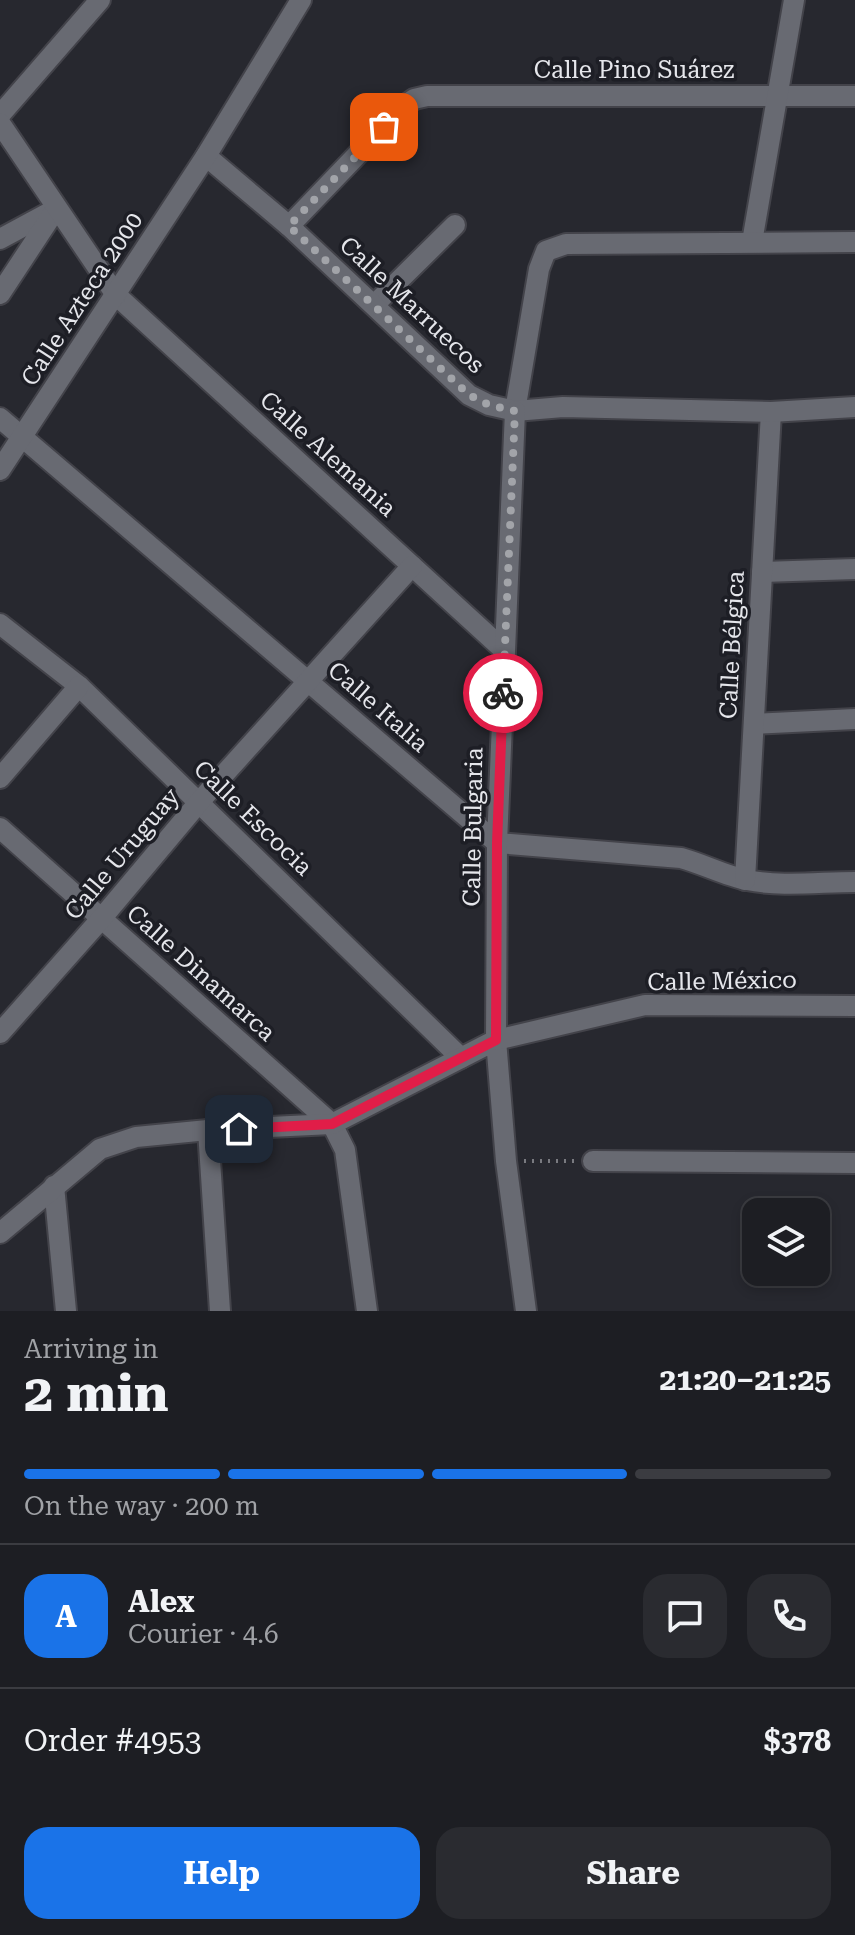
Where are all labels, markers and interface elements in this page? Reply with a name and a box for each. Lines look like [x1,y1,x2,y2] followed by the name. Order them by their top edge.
[534,56,734,84] street label: Calle Pino Suárez
[350,93,418,161] pin
[362,105,406,149] icon: bag
[15,207,149,391] street label: Calle Azteca 2000
[334,231,490,379] street label: Calle Marruecos
[254,386,402,522] street label: Calle Alemania
[714,570,750,720] street label: Calle Bélgica
[463,653,543,733] courier
[322,656,434,758] street label: Calle Italia
[481,671,525,715] icon: bike
[458,747,488,907] street label: Calle Bulgaria
[188,755,318,881] street label: Calle Escocia
[59,782,186,925] street label: Calle Uruguay
[121,899,281,1047] street label: Calle Dinamarca
[647,966,797,996] street label: Calle México
[205,1095,273,1163] pin
[217,1107,261,1151] icon: home
[742,1198,830,1286] map controls
[742,1198,830,1286] button: layers
[24,1334,158,1364] text: Arriving in
[659,1362,831,1397] text: 21:20–21:25
[24,1363,169,1424] text: 2 min
[24,1491,259,1521] text: On the way · 200 m
[643,1574,727,1658] button: chat
[747,1574,831,1658] button: phone
[128,1584,195,1619] text: Alex
[55,1599,77,1634] text: A
[128,1619,278,1649] text: Courier · 4.6
[24,1723,202,1758] text: Order #4953
[764,1723,831,1758] text: $378
[24,1827,420,1919] button: Help
[436,1827,831,1919] button: Share

